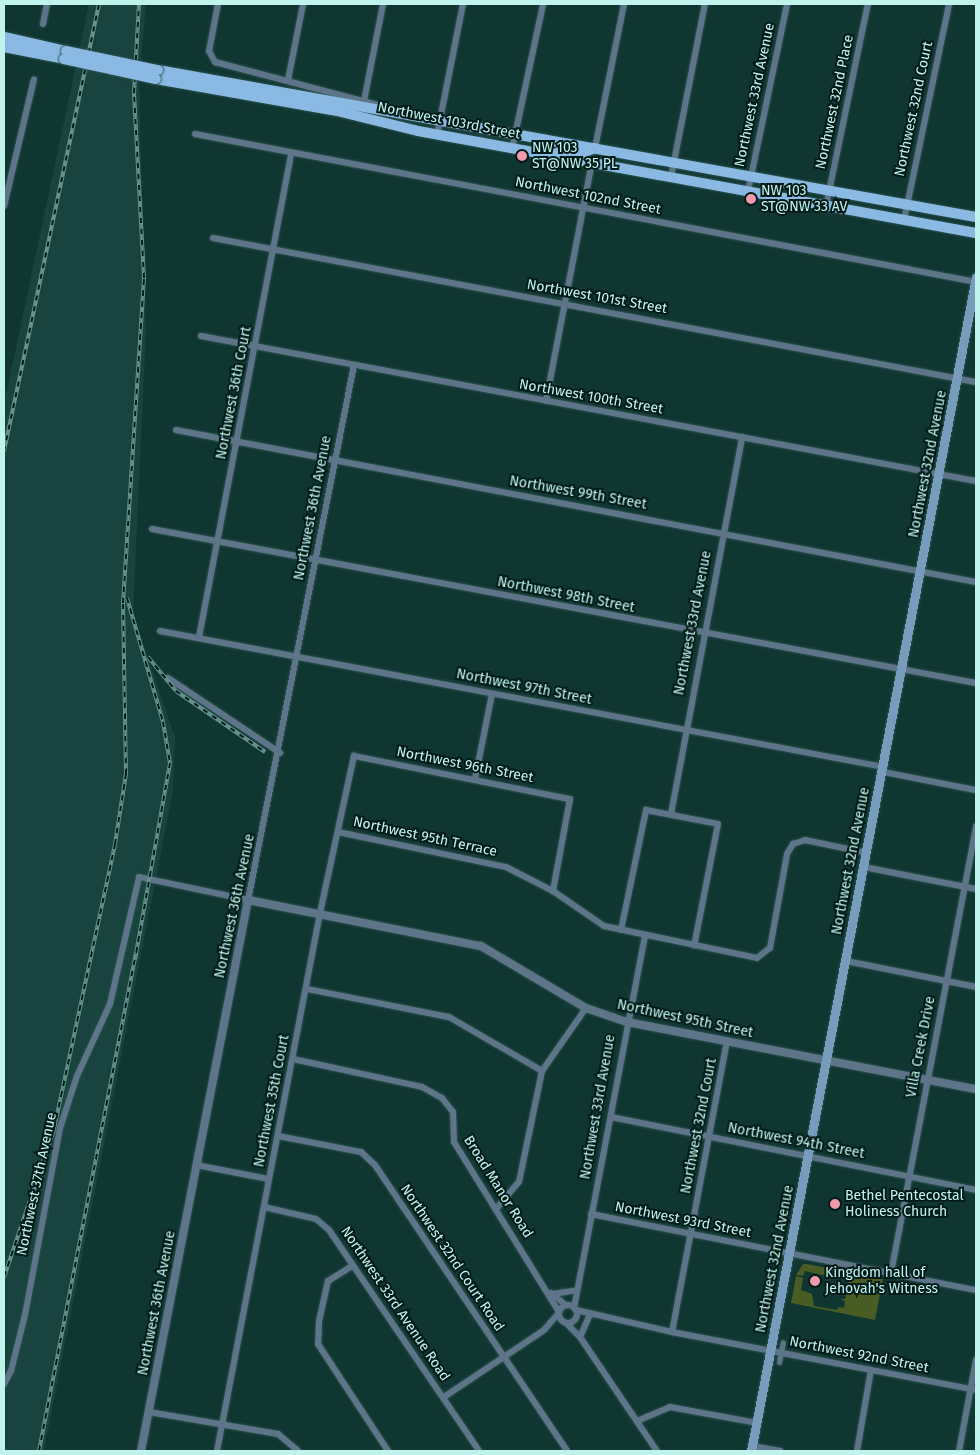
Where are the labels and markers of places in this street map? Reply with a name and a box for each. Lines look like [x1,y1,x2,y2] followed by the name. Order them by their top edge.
[532,140,618,172] place label: NW 103 ST@NW 35 PL
[516,150,528,162] marker: NW 103 ST@NW 35 PL
[761,183,847,216] place label: NW 103 ST@NW 33 AV
[745,193,757,205] marker: NW 103 ST@NW 33 AV
[845,1188,964,1220] place label: Bethel Pentecostal Holiness Church
[829,1198,841,1210] marker: Bethel Pentecostal Holiness Church
[825,1265,938,1298] place label: Kingdom hall of Jehovah's Witness
[809,1275,821,1287] marker: Kingdom hall of Jehovah's Witness

